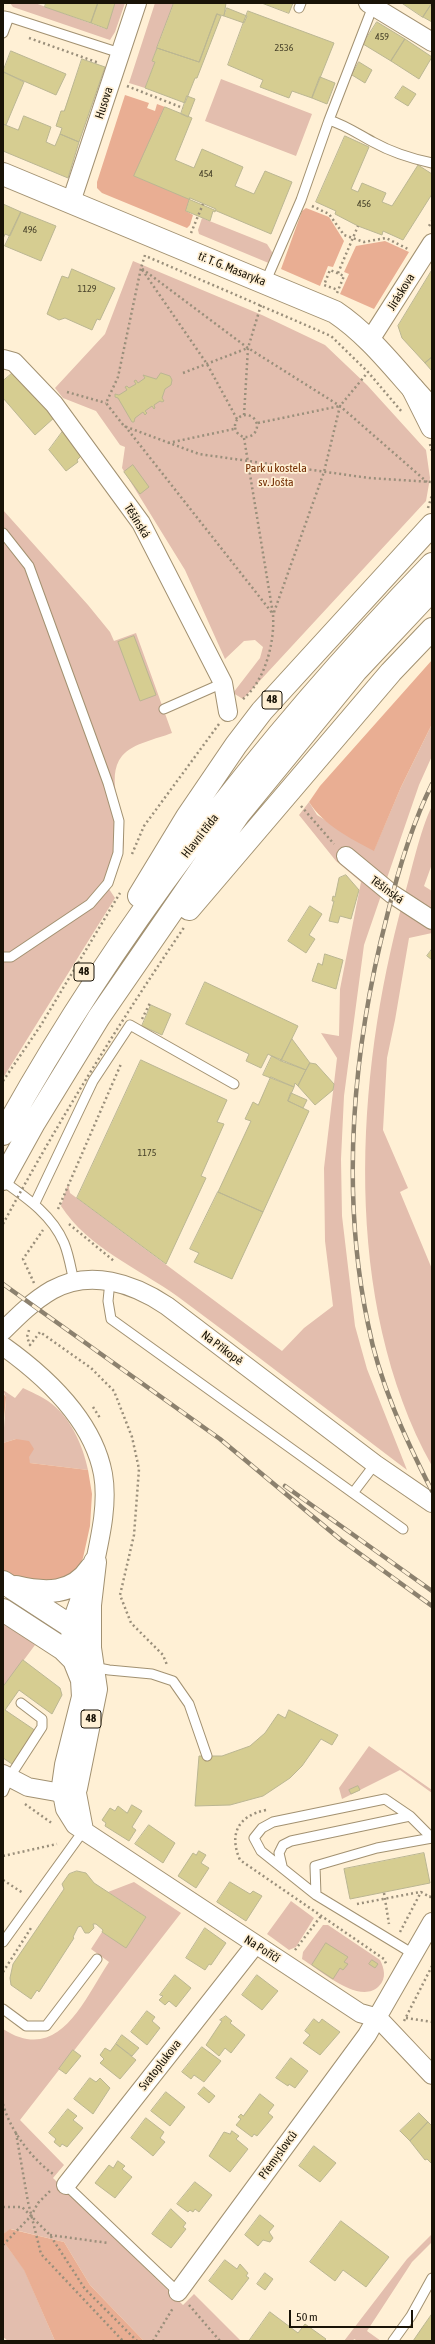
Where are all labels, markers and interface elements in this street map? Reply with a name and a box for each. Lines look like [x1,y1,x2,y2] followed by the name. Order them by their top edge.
[375,31,389,43] house number: 459
[275,42,293,54] house number: 2536
[92,85,116,121] street label: Husova
[199,168,213,180] house number: 454
[357,198,371,210] house number: 456
[23,224,37,236] house number: 496
[196,249,268,289] street label: tř. T. G. Masaryka
[384,271,418,313] street label: Jiráskova
[78,283,96,295] house number: 1129
[245,461,307,489] park label: Park u kostela sv. Jošta
[121,501,153,541] street label: Těšínská
[262,691,282,709] road number: 48
[178,811,222,861] street label: Hlavní třída
[367,873,407,907] street label: Těšínská
[74,963,94,981] road number: 48
[138,1147,156,1159] house number: 1175
[198,1328,246,1368] street label: Na Příkopě
[81,1710,101,1728] road number: 48
[242,1933,282,1965] street label: Na Poříčí
[136,2037,184,2093] street label: Svatoplukova
[256,2128,300,2182] street label: Přemyslovců
[291,2302,415,2328] scale bar
[296,2310,318,2324] text: 50 m

